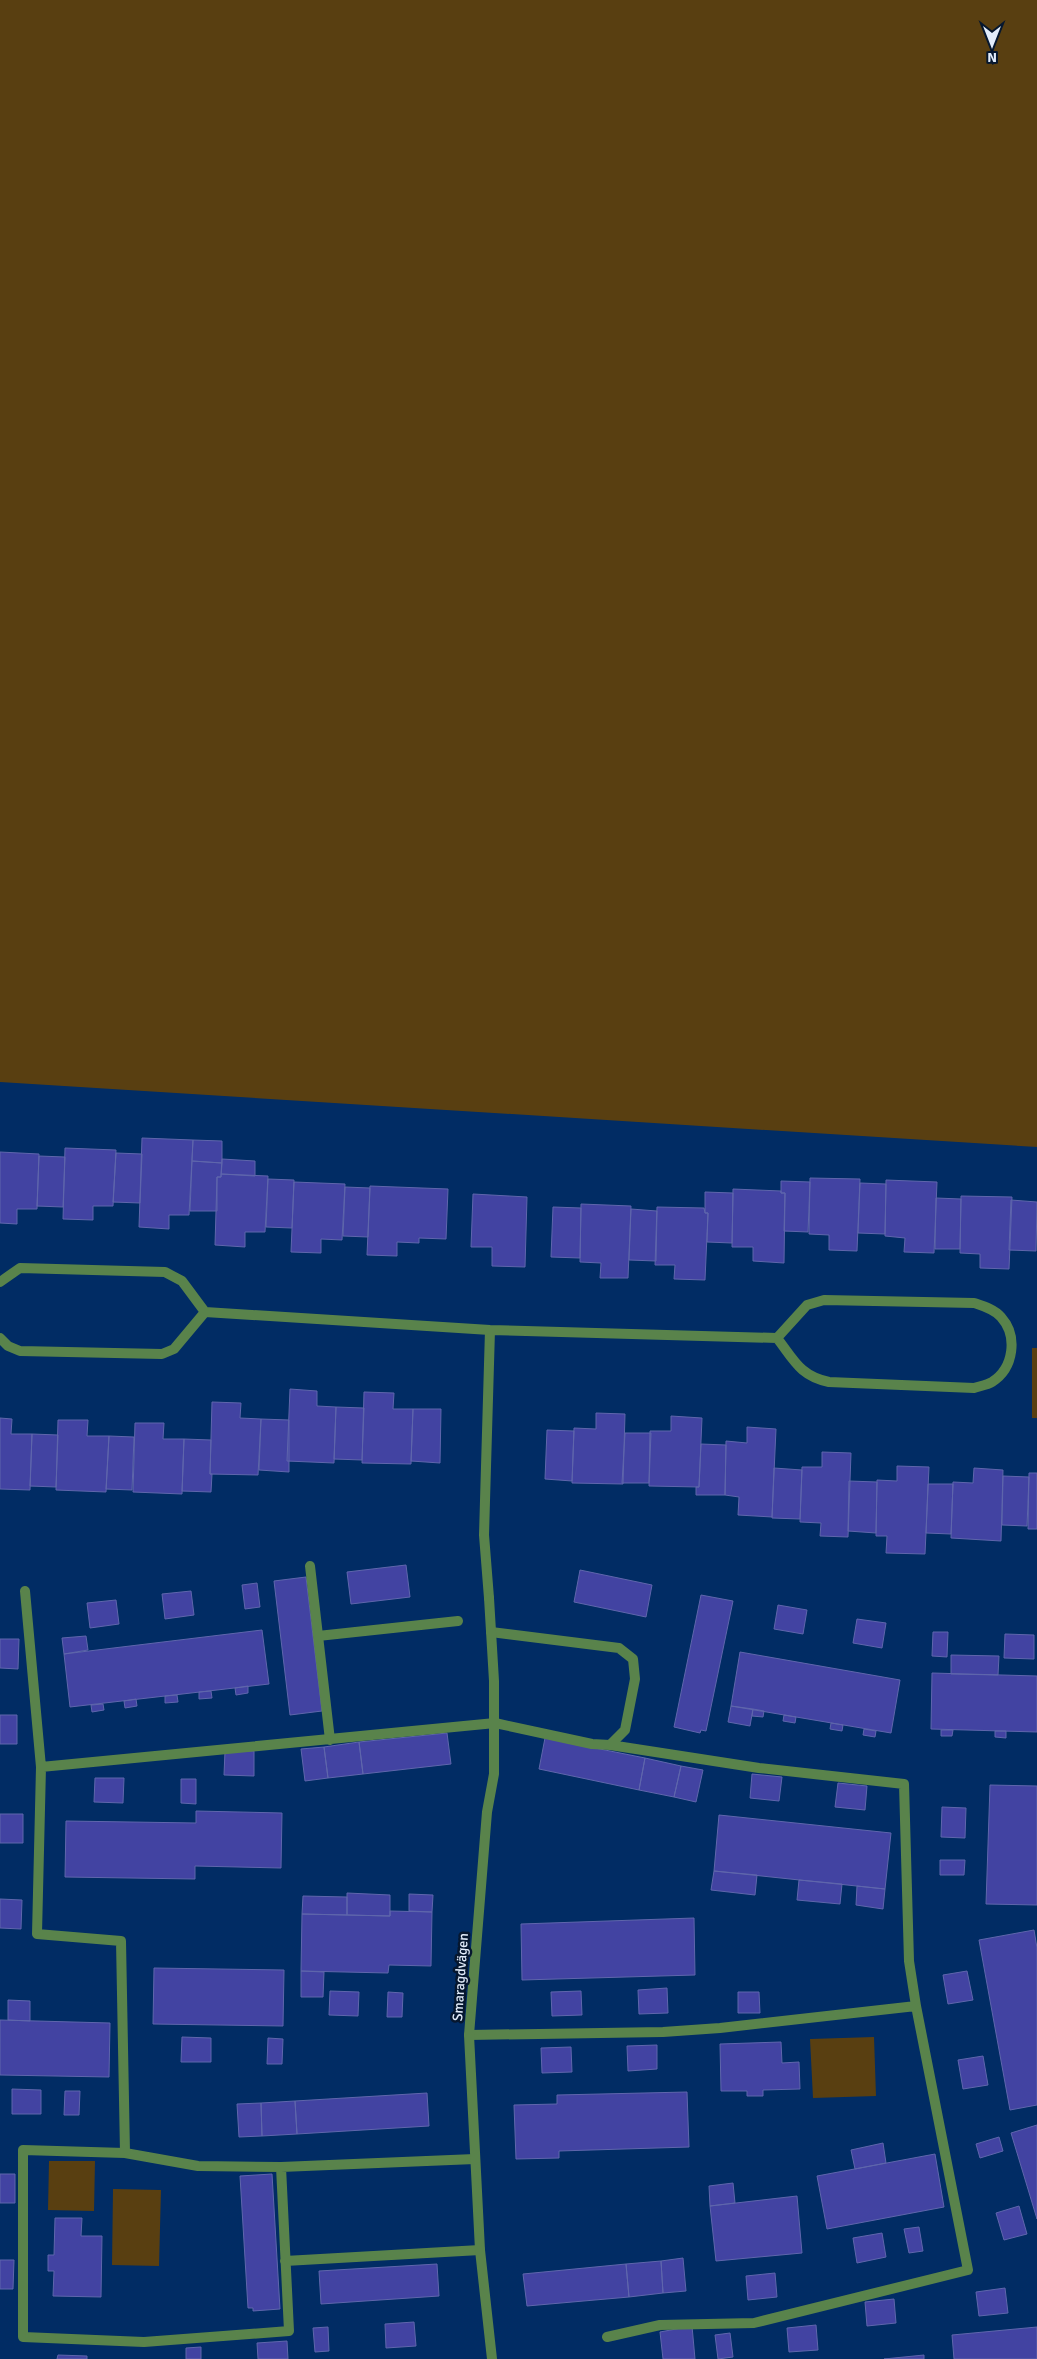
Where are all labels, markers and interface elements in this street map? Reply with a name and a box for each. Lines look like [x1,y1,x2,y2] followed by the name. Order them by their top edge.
[967,20,1017,70] north arrow
[987,49,997,66] text: N
[449,1932,472,2022] street label: Smaragdvägen

